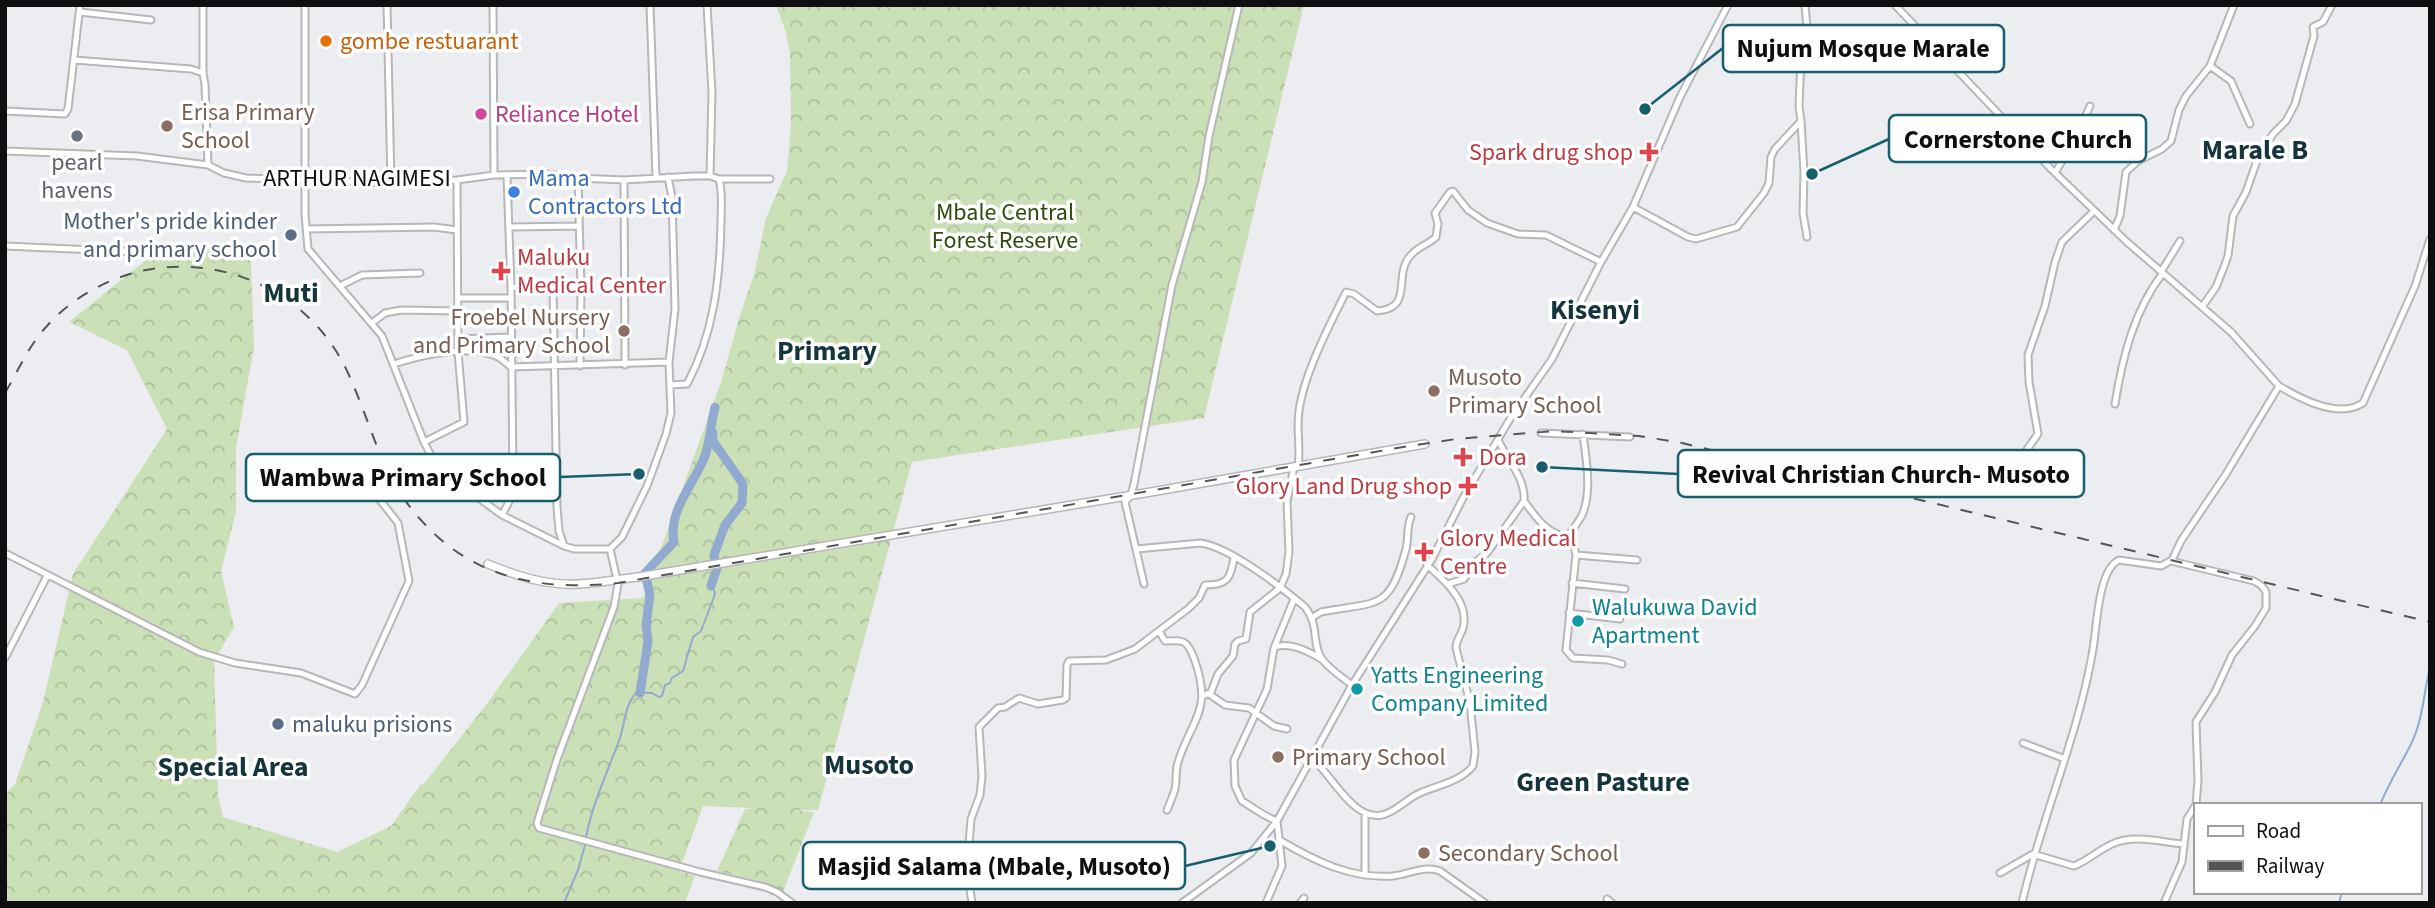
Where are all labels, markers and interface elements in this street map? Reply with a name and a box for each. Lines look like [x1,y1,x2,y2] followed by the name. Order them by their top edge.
[340,24,519,59] place label: gombe restuarant
[1723,25,2004,72] callout: Nujum Mosque Marale
[1736,30,1990,67] text: Nujum Mosque Marale
[318,33,334,49] marker: gombe restuarant
[181,95,315,158] place label: Erisa Primary School
[495,97,639,132] place label: Reliance Hotel
[473,106,489,122] marker: Reliance Hotel
[1889,115,2146,162] callout: Cornerstone Church
[159,118,175,134] marker: Erisa Primary School
[1904,121,2132,158] text: Cornerstone Church
[69,128,85,144] marker: pearl havens
[2202,130,2308,170] district label: Marale B
[1469,135,1633,170] place label: Spark drug shop
[1639,142,1659,162] marker: Spark drug shop
[41,145,113,208] place label: pearl havens
[263,161,451,196] street label: ARTHUR NAGIMESI
[528,161,683,224] place label: Mama Contractors Ltd
[506,184,522,200] marker: Mama Contractors Ltd
[932,195,1078,258] park label: Mbale Central Forest Reserve
[63,204,278,267] place label: Mother's pride kinder and primary school
[283,227,299,243] marker: Mother's pride kinder and primary school
[517,240,667,303] place label: Maluku Medical Center
[491,261,511,281] marker: Maluku Medical Center
[263,273,319,313] district label: Muti
[1550,290,1640,330] district label: Kisenyi
[413,300,610,363] place label: Froebel Nursery and Primary School
[616,323,632,339] marker: Froebel Nursery and Primary School
[777,331,878,371] district label: Primary
[1448,360,1602,423] place label: Musoto Primary School
[1426,383,1442,399] marker: Musoto Primary School
[1479,440,1527,475] place label: Dora
[1453,447,1473,467] marker: Dora
[1678,450,2084,497] callout: Revival Christian Church- Musoto
[246,454,560,501] callout: Wambwa Primary School
[1692,456,2070,493] text: Revival Christian Church- Musoto
[260,459,547,496] text: Wambwa Primary School
[1236,469,1452,504] place label: Glory Land Drug shop
[1458,476,1478,496] marker: Glory Land Drug shop
[1440,521,1576,584] place label: Glory Medical Centre
[1414,542,1434,562] marker: Glory Medical Centre
[1592,590,1758,653] place label: Walukuwa David Apartment
[1570,613,1586,629] marker: Walukuwa David Apartment
[1370,658,1548,721] place label: Yatts Engineering Company Limited
[1349,681,1365,697] marker: Yatts Engineering Company Limited
[292,707,452,742] place label: maluku prisions
[270,716,286,732] marker: maluku prisions
[1292,740,1446,775] place label: Primary School
[824,745,914,785] district label: Musoto
[157,747,309,787] district label: Special Area
[1270,749,1286,765] marker: Primary School
[1516,762,1690,802] district label: Green Pasture
[2194,803,2421,894] legend
[2256,816,2301,846] text: Road
[1438,836,1619,871] place label: Secondary School
[803,842,1185,889] callout: Masjid Salama (Mbale, Musoto)
[1416,845,1432,861] marker: Secondary School
[817,848,1171,885] text: Masjid Salama (Mbale, Musoto)
[2256,851,2324,881] text: Railway

